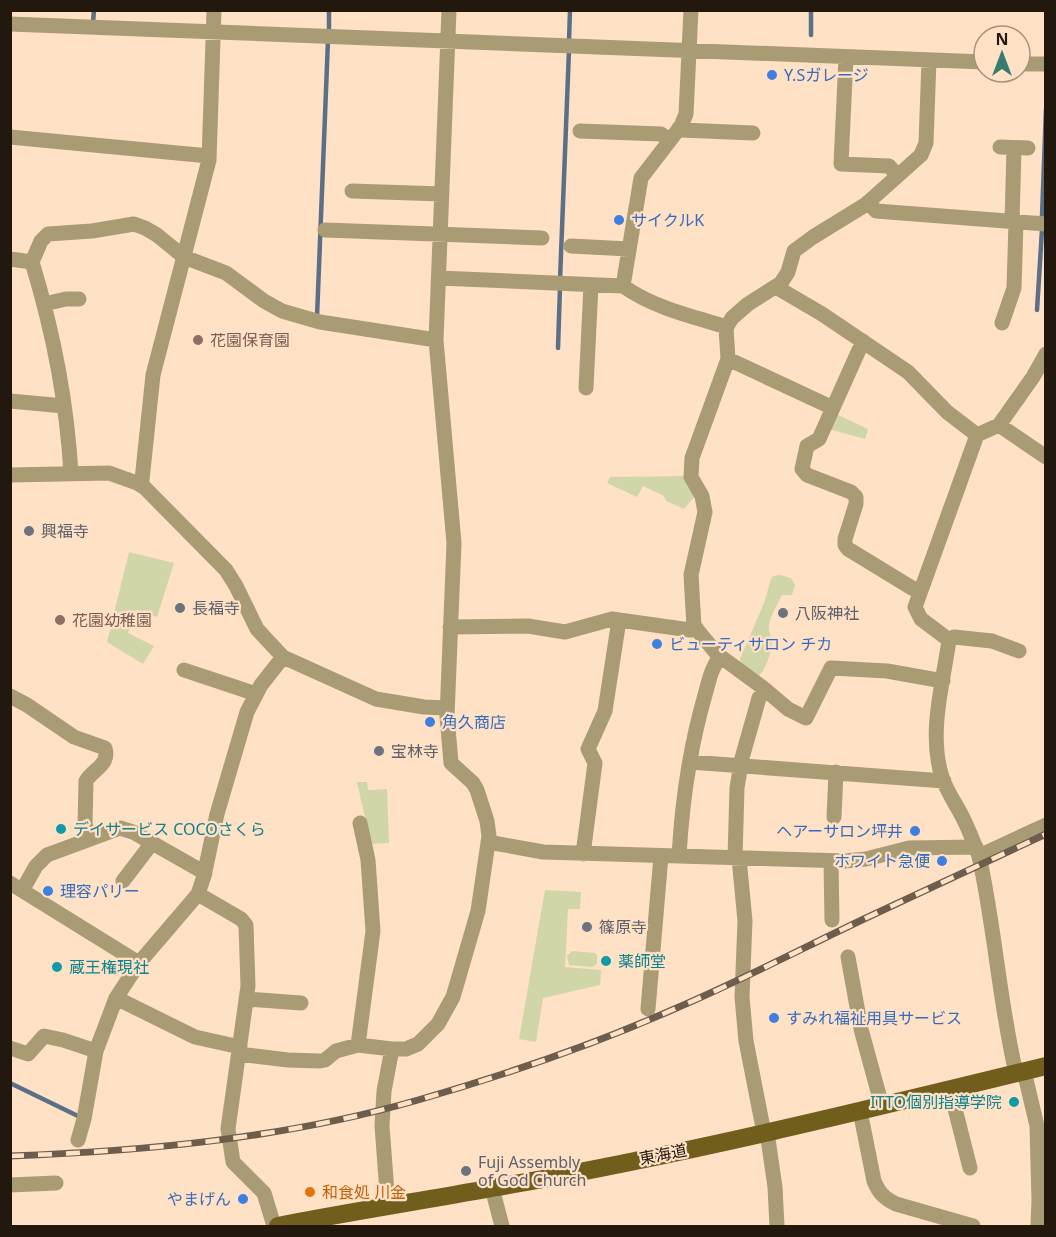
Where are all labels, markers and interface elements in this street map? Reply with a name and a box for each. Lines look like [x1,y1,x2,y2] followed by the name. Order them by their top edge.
[972,24,1032,84] north arrow
[995,28,1009,50] text: N
[784,64,869,86] place label: Y.Sガレージ
[765,68,779,82] marker: Y.Sガレージ
[631,209,704,231] place label: サイクルK
[612,213,626,227] marker: サイクルK
[210,329,290,351] place label: 花園保育園
[191,333,205,347] marker: 花園保育園
[41,520,89,542] place label: 興福寺
[22,524,36,538] marker: 興福寺
[192,597,240,619] place label: 長福寺
[173,601,187,615] marker: 長福寺
[795,602,859,624] place label: 八阪神社
[776,606,790,620] marker: 八阪神社
[72,609,152,631] place label: 花園幼稚園
[53,613,67,627] marker: 花園幼稚園
[669,633,832,655] place label: ビューティサロン チカ
[650,637,664,651] marker: ビューティサロン チカ
[442,711,506,733] place label: 角久商店
[423,715,437,729] marker: 角久商店
[391,740,439,762] place label: 宝林寺
[372,744,386,758] marker: 宝林寺
[73,818,266,840] place label: デイサービス COCOさくら
[776,820,903,842] place label: ヘアーサロン坪井
[54,822,68,836] marker: デイサービス COCOさくら
[908,824,922,838] marker: ヘアーサロン坪井
[834,850,930,872] place label: ホワイト急便
[935,854,949,868] marker: ホワイト急便
[60,880,140,902] place label: 理容パリー
[41,884,55,898] marker: 理容パリー
[599,916,647,938] place label: 篠原寺
[580,920,594,934] marker: 篠原寺
[618,950,666,972] place label: 薬師堂
[599,954,613,968] marker: 薬師堂
[69,956,149,978] place label: 蔵王権現社
[50,960,64,974] marker: 蔵王権現社
[786,1007,962,1029] place label: すみれ福祉用具サービス
[767,1011,781,1025] marker: すみれ福祉用具サービス
[870,1091,1002,1113] place label: ITTO個別指導学院
[1007,1095,1021,1109] marker: ITTO個別指導学院
[637,1139,689,1169] street label: 東海道
[478,1151,586,1191] place label: Fuji Assembly of God Church
[459,1164,473,1178] marker: Fuji Assembly of God Church
[322,1181,406,1203] place label: 和食処 川金
[303,1185,317,1199] marker: 和食処 川金
[167,1188,231,1210] place label: やまげん
[236,1192,250,1206] marker: やまげん

